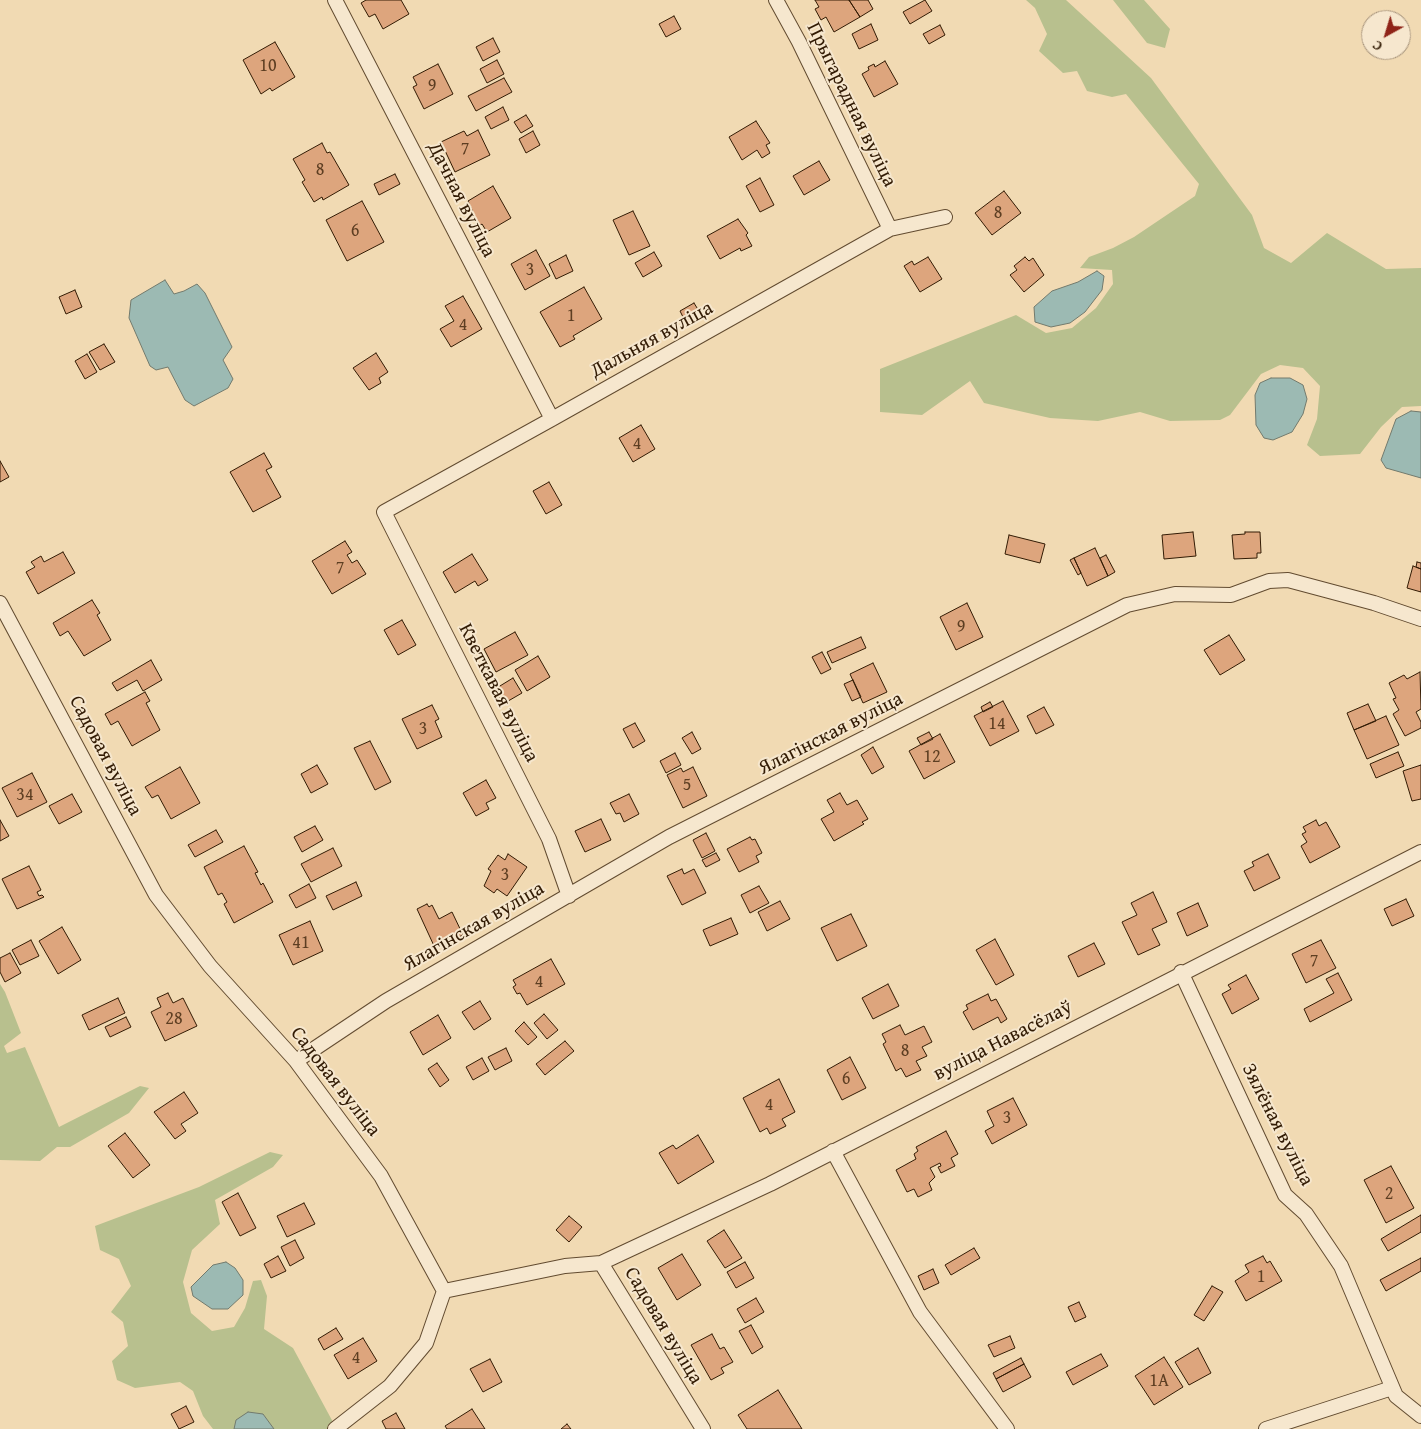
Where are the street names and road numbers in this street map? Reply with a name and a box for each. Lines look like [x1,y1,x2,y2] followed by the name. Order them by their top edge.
[801,19,901,191] street label: Прыгарадная вуліца
[422,138,500,262] street label: Дачная вуліца
[587,296,717,384] street label: Дальняя вуліца
[453,620,543,766] street label: Кветкавая вуліца
[755,687,907,781] street label: Ялагінская вуліца
[63,692,147,820] street label: Садовая вуліца
[399,877,549,977] street label: Ялагінская вуліца
[929,996,1077,1086] street label: вуліца Навасёлаў
[285,1022,385,1142] street label: Садовая вуліца
[1236,1060,1318,1190] street label: Зялёная вуліца
[619,1263,707,1389] street label: Садовая вуліца

